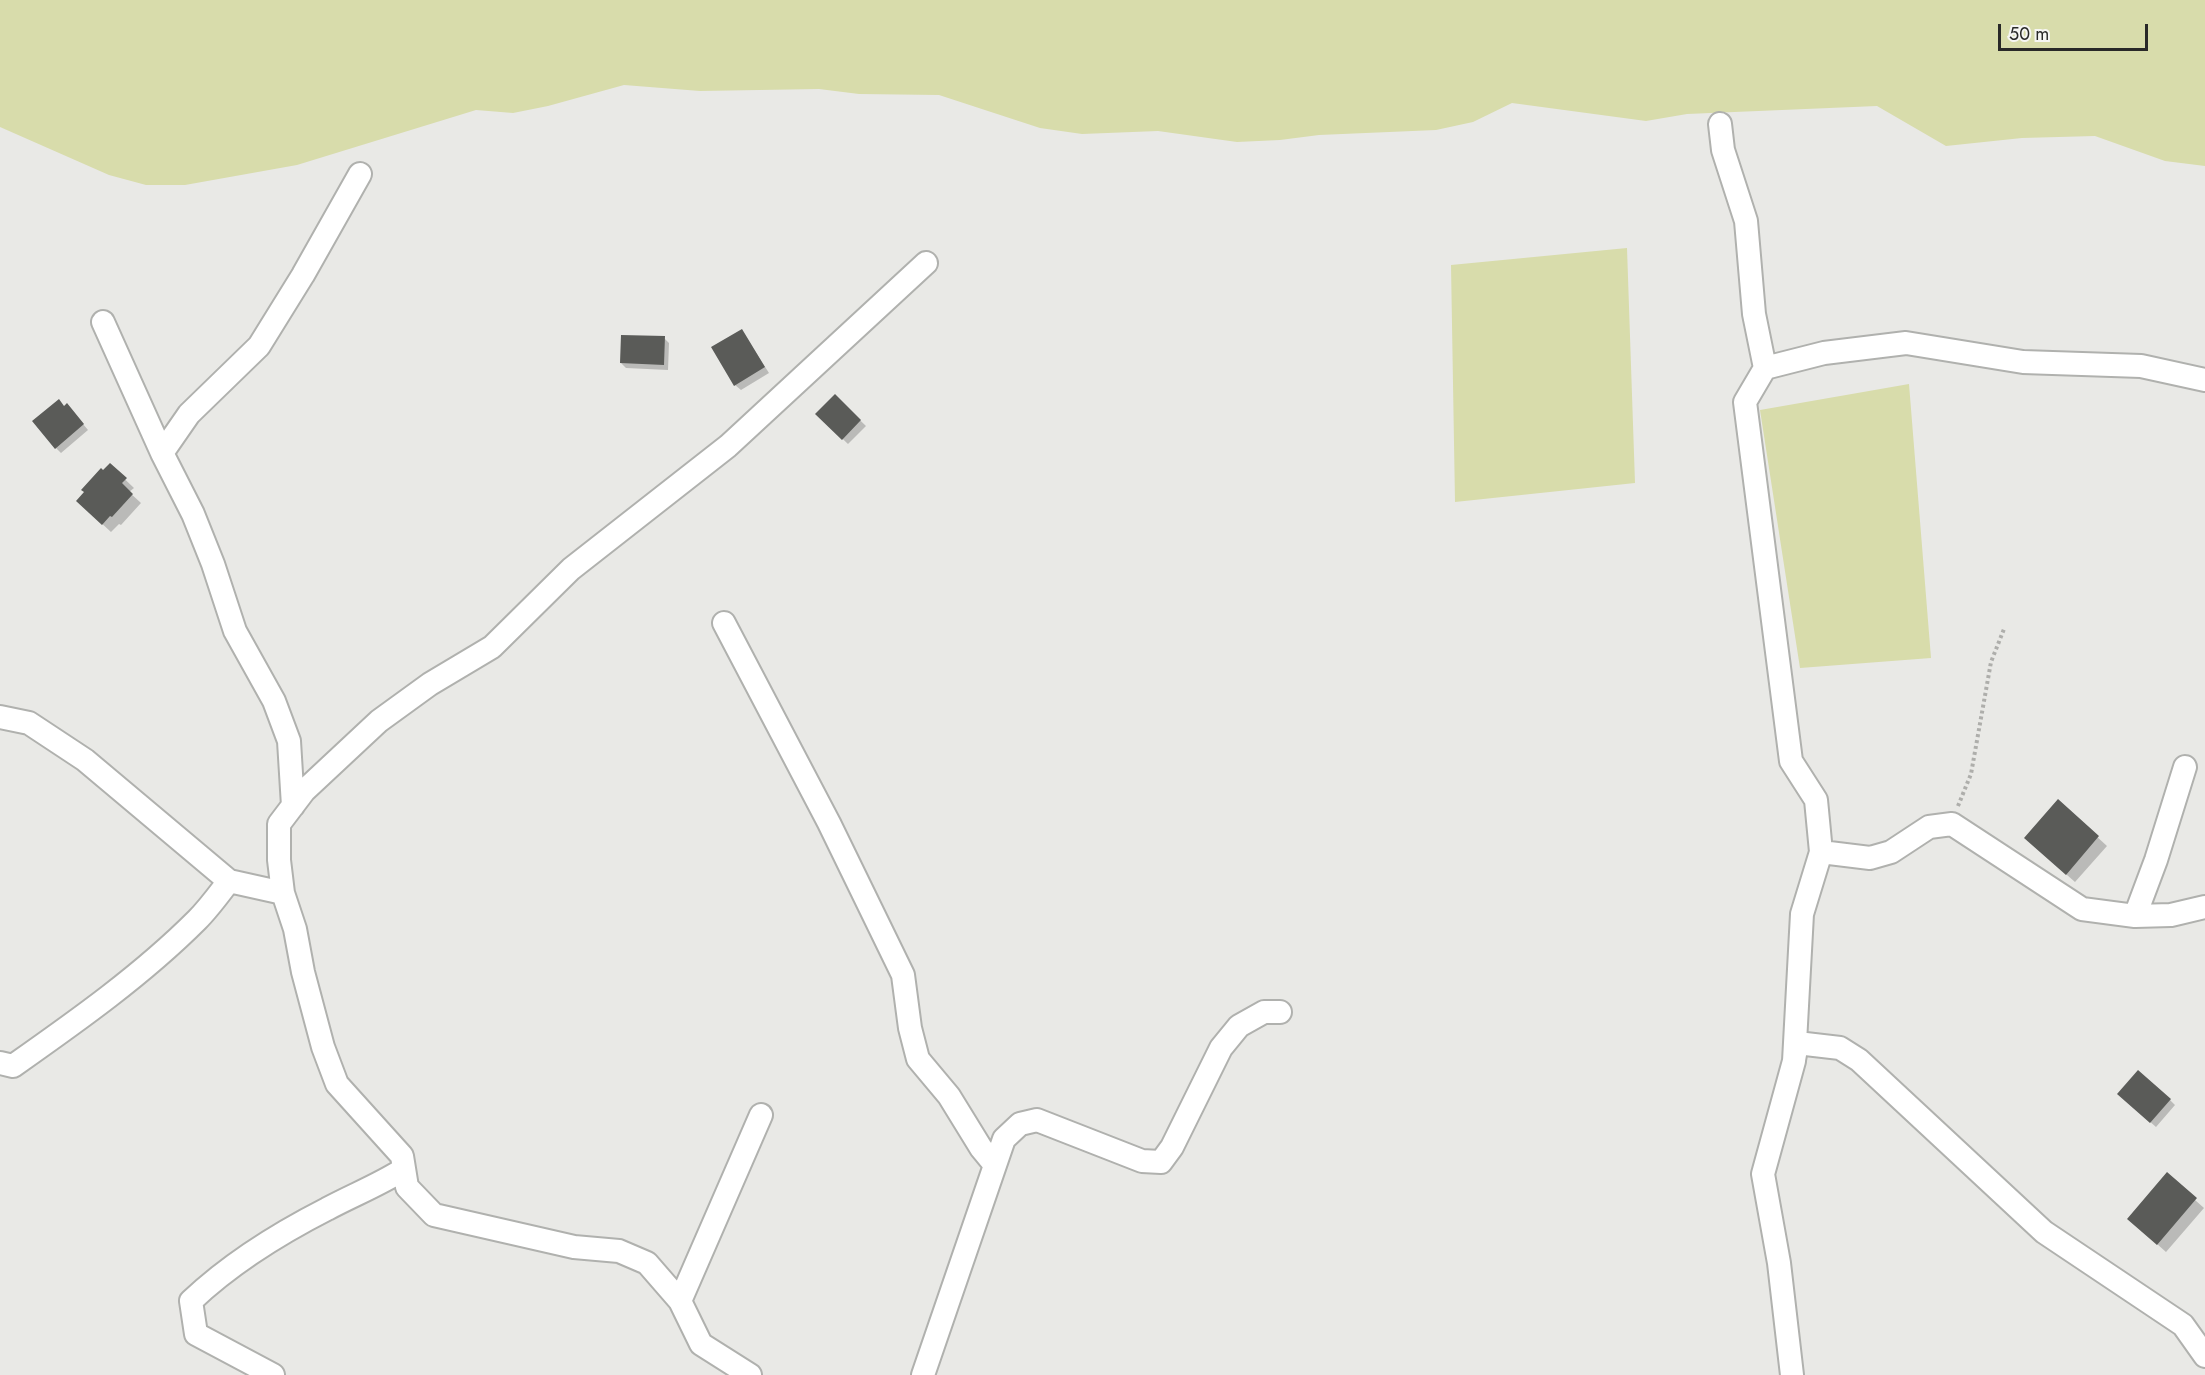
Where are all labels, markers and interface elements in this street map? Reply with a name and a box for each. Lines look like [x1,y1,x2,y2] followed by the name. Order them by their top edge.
[2001,12,2151,50] scale bar
[2009,21,2049,47] text: 50 m

